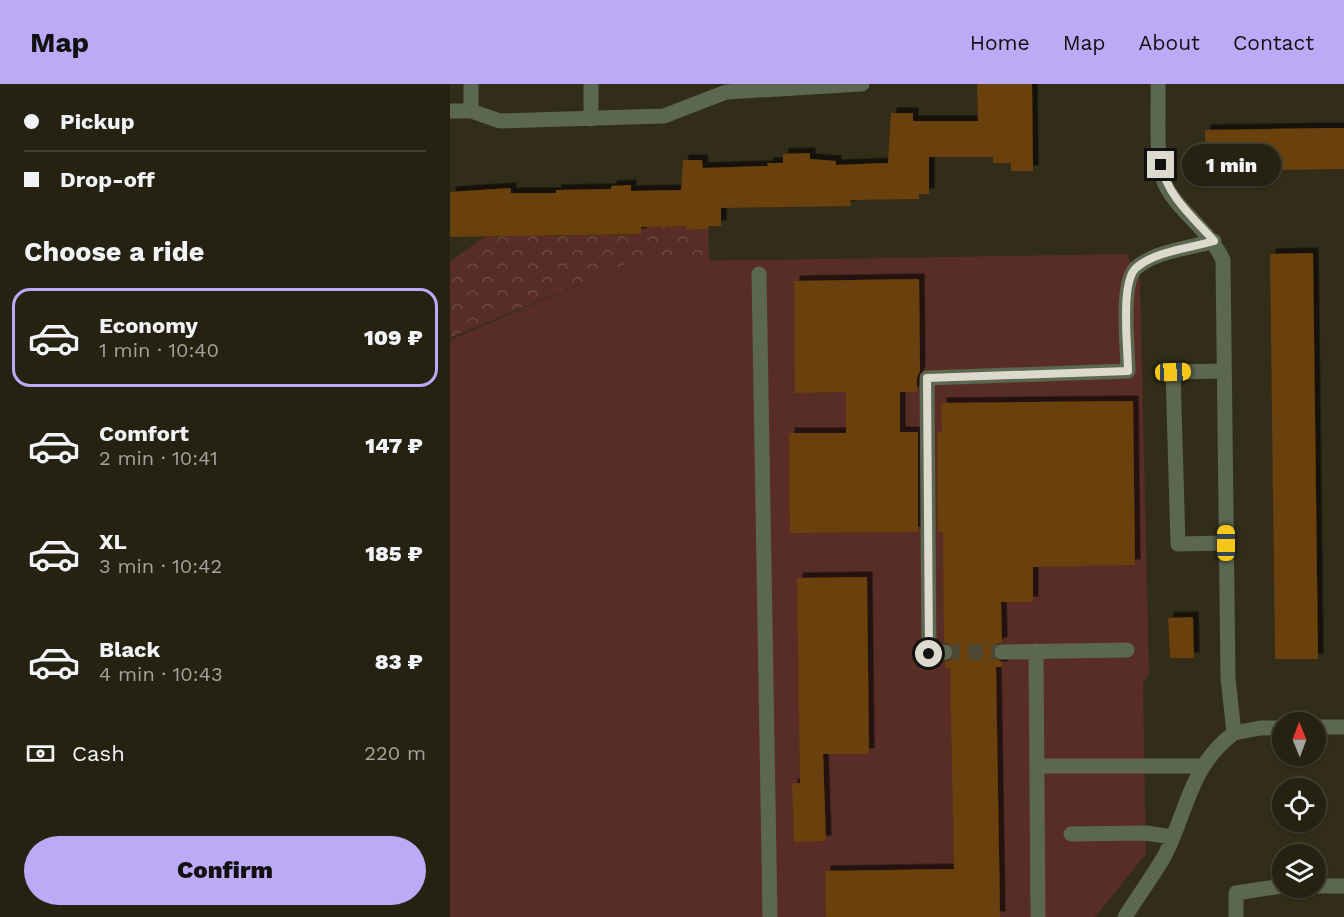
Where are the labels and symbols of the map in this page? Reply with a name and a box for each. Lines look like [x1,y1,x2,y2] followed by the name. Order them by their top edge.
[1182,144,1281,186] callout: 1 min
[1147,151,1174,178] route end
[1155,362,1191,382] car
[1217,525,1235,561] car
[915,640,942,667] route start
[1272,712,1326,766] north arrow

